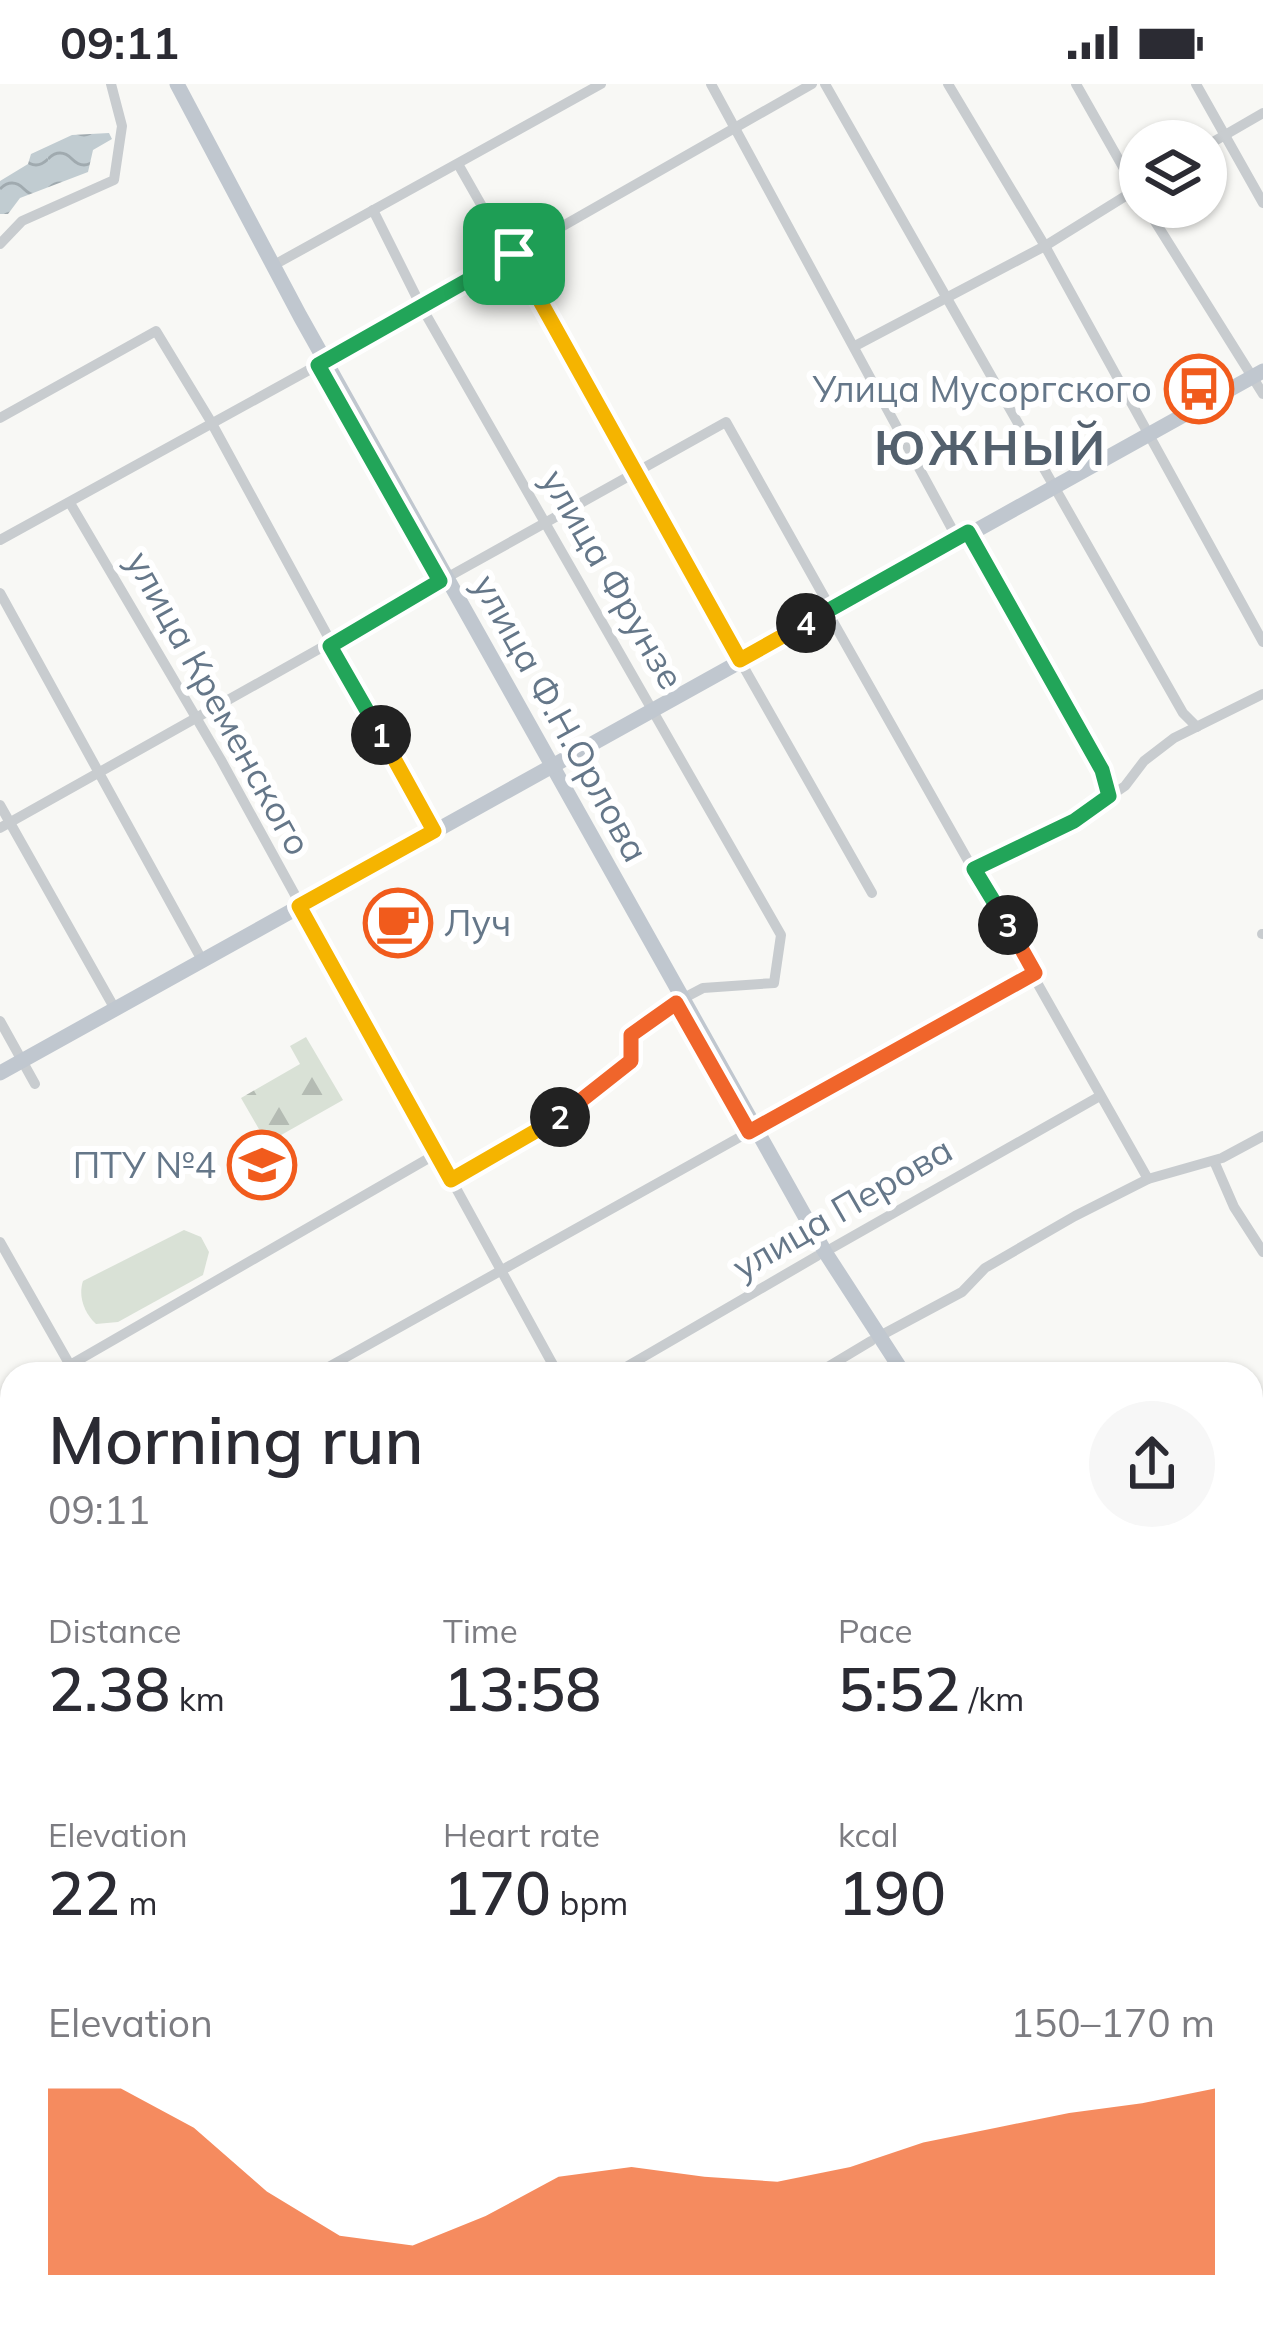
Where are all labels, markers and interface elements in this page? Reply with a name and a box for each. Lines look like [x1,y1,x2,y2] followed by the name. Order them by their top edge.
[60,14,179,70] text: 09:11
[1119,120,1227,228] map controls
[1119,120,1227,228] button: layers
[463,203,565,305] pin
[481,221,547,287] icon: arrive
[1164,354,1234,424] bus stop icon: Улица Мусоргского
[811,366,1152,411] place label: Улица Мусоргского
[874,417,1108,477] district label: ЮЖНЫЙ
[532,461,695,697] street label: улица Фрунзе
[117,543,322,863] street label: улица Кременского
[464,566,659,869] street label: улица Ф.Н.Орлова
[776,593,836,653] pin: 4
[796,602,816,643] text: 4
[351,705,411,765] pin: 1
[371,714,391,755] text: 1
[363,888,433,958] cafe icon: Луч
[978,895,1038,955] pin: 3
[444,900,511,945] place label: Луч
[998,904,1018,945] text: 3
[530,1087,590,1147] pin: 2
[550,1096,570,1137] text: 2
[724,1126,960,1289] street label: улица Перова
[227,1130,297,1200] school or university icon: ПТУ №4
[73,1142,216,1187] place label: ПТУ №4
[48,1398,424,1481] text: Morning run
[1089,1401,1215,1527] button: share
[48,1485,151,1534] text: 09:11
[48,1610,181,1651] text: Distance
[443,1610,518,1651] text: Time
[838,1610,912,1651] text: Pace
[48,1651,170,1726] text: 2.38
[443,1651,601,1726] text: 13:58
[838,1651,960,1726] text: 5:52
[170,1678,225,1719] text: km
[960,1678,1024,1719] text: /km
[48,1814,188,1855] text: Elevation
[443,1814,600,1855] text: Heart rate
[838,1814,898,1855] text: kcal
[48,1855,120,1930] text: 22
[443,1855,551,1930] text: 170
[838,1855,946,1930] text: 190
[120,1882,158,1923] text: m
[551,1882,628,1923] text: bpm
[48,1998,213,2047] text: Elevation
[1010,1998,1215,2047] text: 150–170 m

